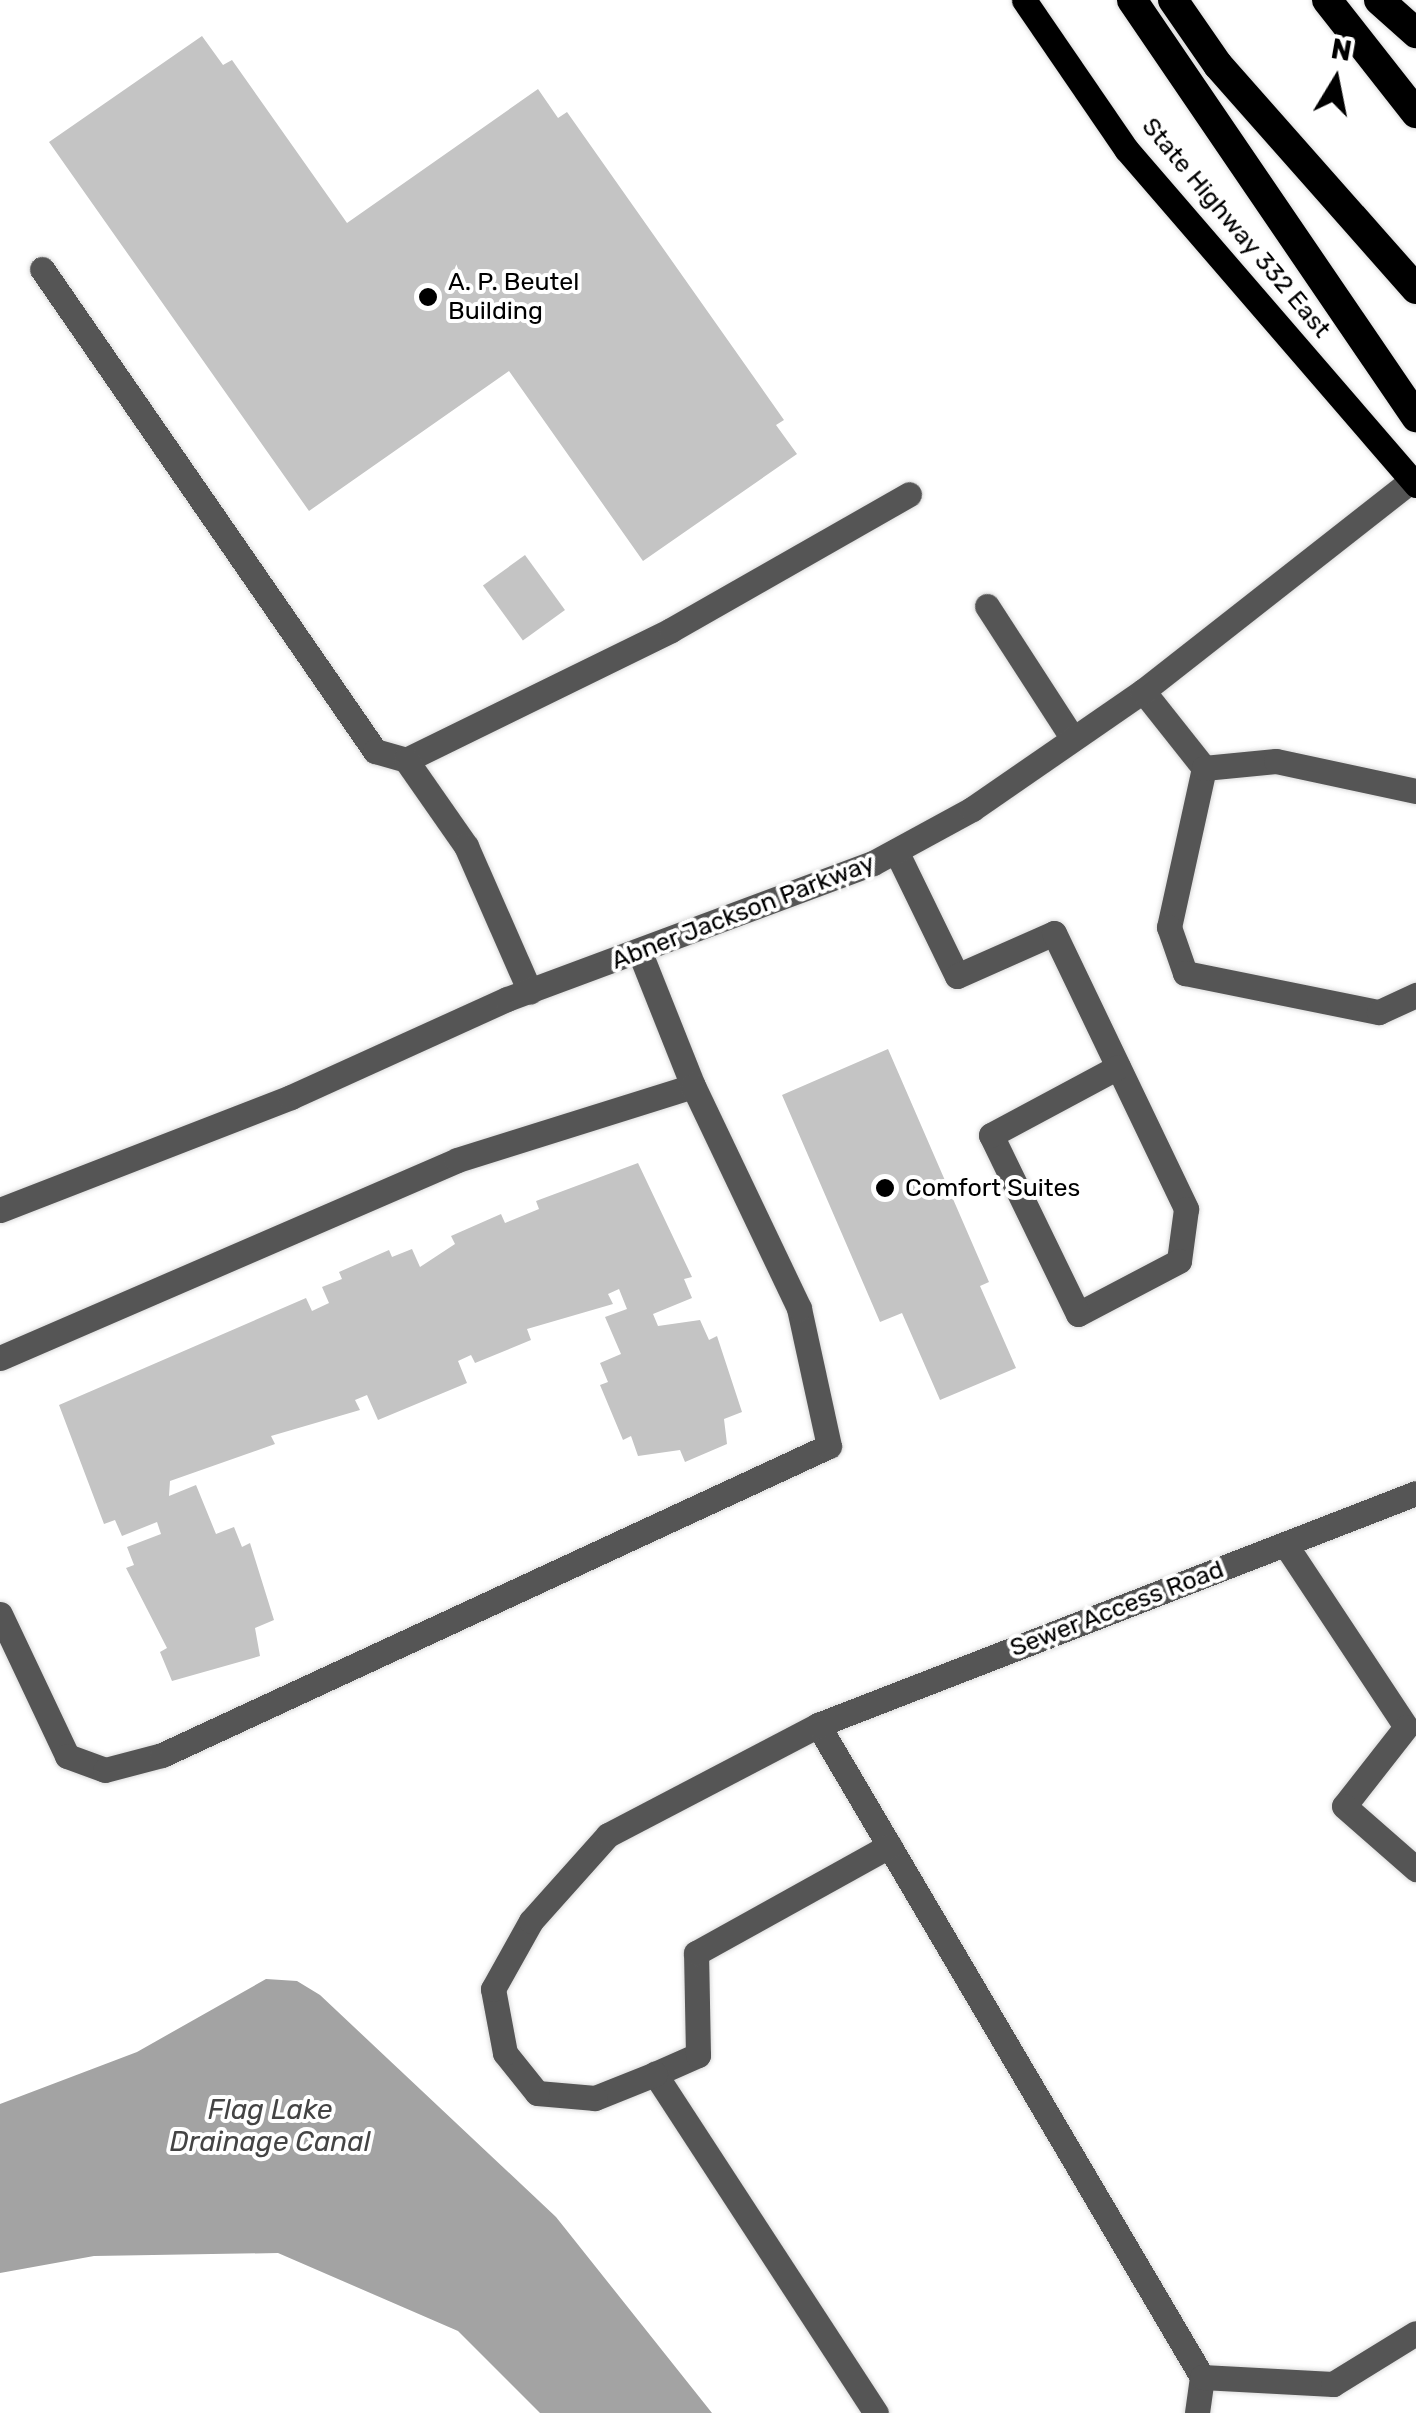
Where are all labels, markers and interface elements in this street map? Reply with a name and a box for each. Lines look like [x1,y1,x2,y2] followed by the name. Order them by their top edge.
[1286,30,1386,130] north arrow
[1329,32,1354,68] text: N
[1135,112,1337,344] street label: State Highway 332 East
[448,268,579,327] place label: A. P. Beutel Building
[417,286,439,308] marker: A. P. Beutel Building
[607,848,879,976] street label: Abner Jackson Parkway
[905,1173,1080,1203] place label: Comfort Suites
[874,1177,896,1199] marker: Comfort Suites
[1005,1554,1229,1664] street label: Sewer Access Road
[169,2093,371,2159] water label: Flag Lake Drainage Canal

